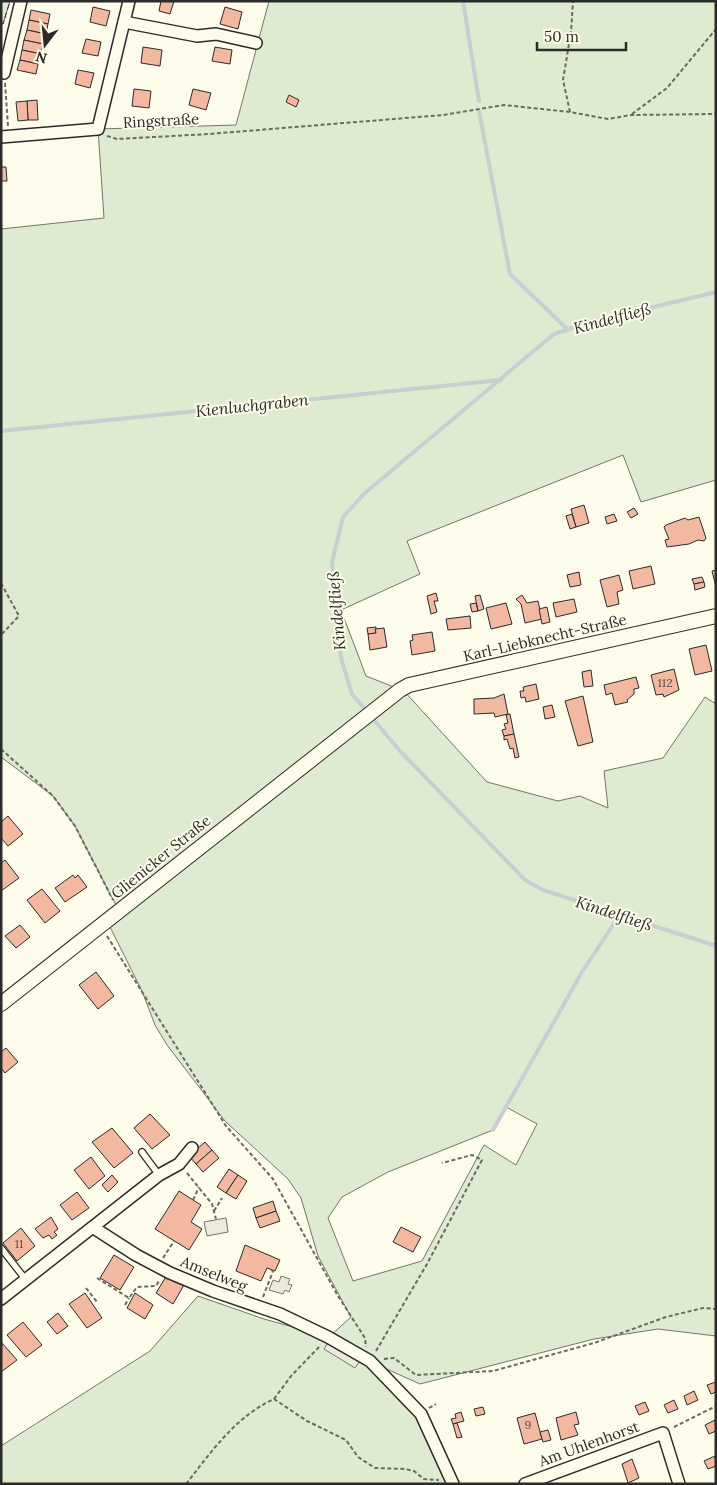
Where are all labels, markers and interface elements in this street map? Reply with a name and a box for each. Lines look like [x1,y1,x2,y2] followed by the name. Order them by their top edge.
[20,20,70,70] north arrow
[537,20,626,52] scale bar
[544,27,579,46] text: 50 m
[34,47,49,68] text: N
[122,109,200,132] street label: Ringstraße
[571,298,653,338] water label: Kindelfließ
[195,389,310,421] water label: Kienluchgraben
[323,571,349,651] water label: Kindelfließ
[461,609,628,666] street label: Karl-Liebknecht-Straße
[657,675,673,690] house number: 112
[107,811,214,903] street label: Glienicker Straße
[573,891,655,935] water label: Kindelfließ
[15,1236,23,1251] house number: 11
[177,1251,251,1296] street label: Amselweg
[525,1417,532,1432] house number: 9
[535,1417,642,1471] street label: Am Uhlenhorst

